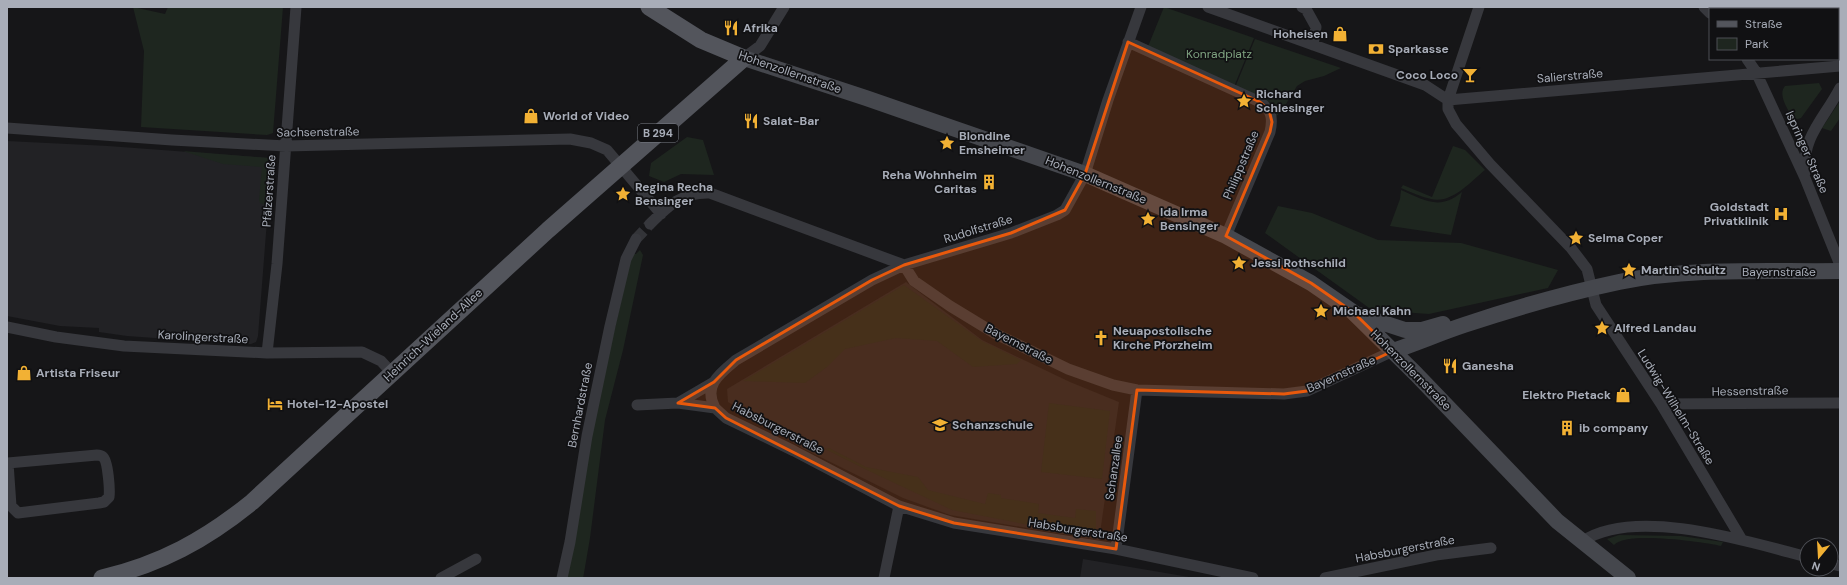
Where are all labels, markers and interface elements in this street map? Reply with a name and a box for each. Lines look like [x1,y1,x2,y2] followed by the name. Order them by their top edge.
[1709,8,1839,60] legend
[1745,16,1782,32] text: Straße
[722,19,740,37] restaurant icon: Afrika
[743,20,778,36] place label: Afrika
[1331,25,1349,43] shop icon: Hoheisen
[1273,26,1328,42] place label: Hoheisen
[1745,36,1769,52] text: Park
[1367,40,1385,58] bank icon: Sparkasse
[1388,41,1449,57] place label: Sparkasse
[1186,46,1252,62] park label: Konradplatz
[736,47,844,97] street label: Hohenzollernstraße
[1536,65,1604,87] street label: Salierstraße
[1461,66,1479,84] bar icon: Coco Loco
[1396,67,1458,83] place label: Coco Loco
[1256,86,1325,116] place label: Richard Schlesinger
[1235,92,1253,110] place icon: Richard Schlesinger
[522,107,540,125] shop icon: World of Video
[543,108,629,124] place label: World of Video
[1782,108,1832,196] street label: Ispringer Straße
[742,112,760,130] restaurant icon: Salat-Bar
[763,113,819,129] place label: Salat-Bar
[276,123,360,141] street label: Sachsenstraße
[638,124,678,142] road number: B 294
[959,128,1025,158] place label: Blondine Emsheimer
[1219,128,1263,202] street label: Philippstraße
[938,134,956,152] place icon: Blondine Emsheimer
[1043,152,1149,208] street label: Hohenzollernstraße
[258,154,280,228] street label: Pfälzerstraße
[882,167,977,197] place label: Reha Wohnheim Caritas
[980,173,998,191] building icon: Reha Wohnheim Caritas
[635,179,713,209] place label: Regina Recha Bensinger
[614,185,632,203] place icon: Regina Recha Bensinger
[1704,199,1769,229] place label: Goldstadt Privatklinik
[1160,204,1218,234] place label: Ida Irma Bensinger
[1772,205,1790,223] hospital icon: Goldstadt Privatklinik
[1139,210,1157,228] place icon: Ida Irma Bensinger
[942,211,1015,247] street label: Rudolfstraße
[1567,229,1585,247] place icon: Selma Coper
[1588,230,1663,246] place label: Selma Coper
[1230,254,1248,272] place icon: Jessi Rothschild
[1251,255,1346,271] place label: Jessi Rothschild
[1620,261,1638,279] place icon: Martin Schultz
[1641,262,1726,278] place label: Martin Schultz
[1742,264,1816,280] street label: Bayernstraße
[380,285,486,385] street label: Heinrich-Wieland-Allee
[1312,302,1330,320] place icon: Michael Kahn
[1333,303,1411,319] place label: Michael Kahn
[1593,319,1611,337] place icon: Alfred Landau
[982,320,1056,368] street label: Bayernstraße
[1614,320,1696,336] place label: Alfred Landau
[1113,323,1213,353] place label: Neuapostolische Kirche Pforzheim
[1367,326,1455,414] street label: Hohenzollernstraße
[157,327,249,347] street label: Karolingerstraße
[1092,329,1110,347] church icon: Neuapostolische Kirche Pforzheim
[1634,346,1718,468] street label: Ludwig-Wilhelm-Straße
[1304,352,1378,396] street label: Bayernstraße
[1441,357,1459,375] restaurant icon: Ganesha
[1462,358,1514,374] place label: Ganesha
[564,361,596,449] street label: Bernhardstraße
[15,364,33,382] shop icon: Artista Friseur
[36,365,120,381] place label: Artista Friseur
[1711,382,1789,400] street label: Hessenstraße
[1614,386,1632,404] shop icon: Elektro Pietack
[1522,387,1611,403] place label: Elektro Pietack
[266,395,284,413] hotel icon: Hotel-12-Apostel
[287,396,388,412] place label: Hotel-12-Apostel
[730,398,827,458] street label: Habsburgerstraße
[931,416,949,434] school or university icon: Schanzschule
[952,417,1033,433] place label: Schanzschule
[1558,419,1576,437] building icon: ib company
[1579,420,1649,436] place label: ib company
[1102,434,1126,501] street label: Schanzallee
[1027,514,1129,546] street label: Habsburgerstraße
[1354,532,1456,566] street label: Habsburgerstraße
[1799,537,1839,577] north arrow
[1810,559,1822,574] text: N

